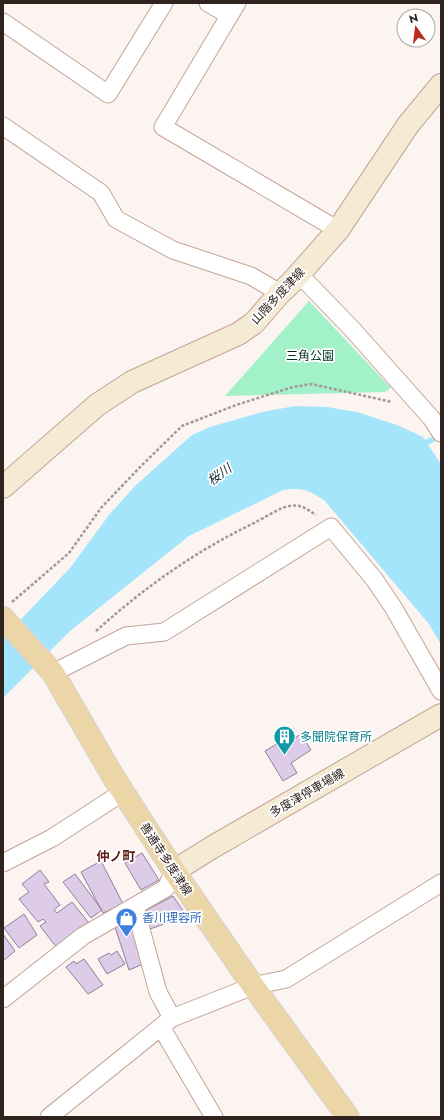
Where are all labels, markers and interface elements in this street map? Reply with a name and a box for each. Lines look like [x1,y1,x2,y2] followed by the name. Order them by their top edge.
[396,8,436,48] north arrow
[407,9,420,27] text: N
[247,264,309,328] street label: 山階多度津線
[286,347,334,365] park label: 三角公園
[203,458,237,490] water label: 桜川
[272,724,298,757] building icon: 多聞院保育所
[300,728,372,746] place label: 多聞院保育所
[266,764,348,822] street label: 多度津停車場線
[136,819,196,899] street label: 善通寺多度津線
[96,847,136,866] district label: 仲ノ町
[114,905,140,938] shop icon: 香川理容所
[142,909,202,927] place label: 香川理容所

